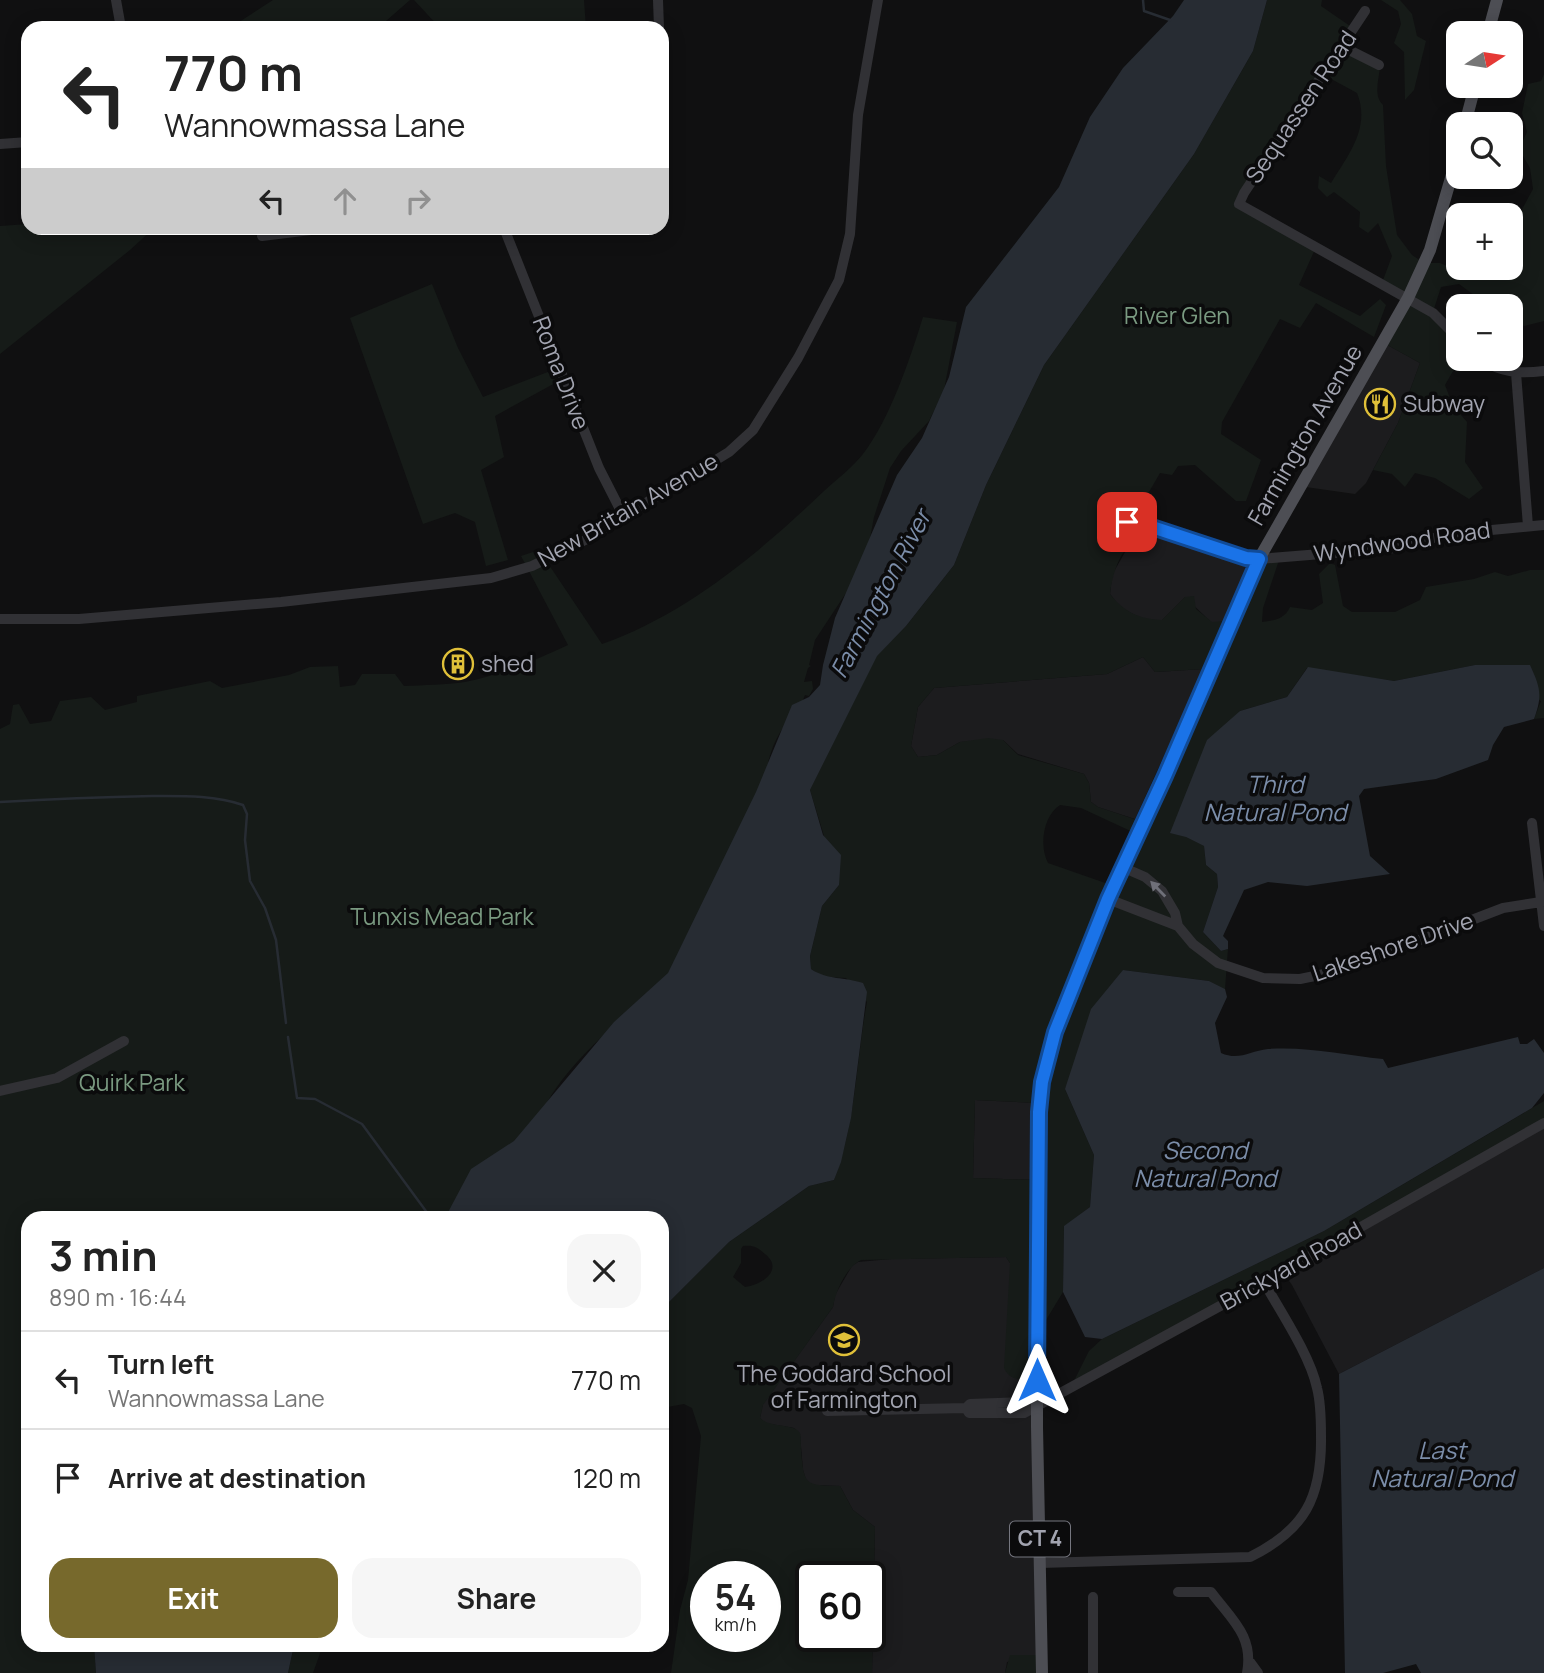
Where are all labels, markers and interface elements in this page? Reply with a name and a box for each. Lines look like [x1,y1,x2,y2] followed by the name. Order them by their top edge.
[1446,21,1522,98] north arrow
[1446,21,1523,371] map controls
[1237,24,1363,189] street label: Sequassen Road
[164,39,303,106] text: 770 m
[49,49,140,140] icon: left
[164,103,465,147] text: Wannowmassa Lane
[1446,112,1523,189] button: search
[253,182,291,220] icon: left
[326,182,364,220] icon: ahead
[399,182,437,220] icon: right
[1446,203,1523,280] button: +
[1446,294,1523,371] button: −
[1124,299,1230,331] park label: River Glen
[526,311,598,434] street label: Roma Drive
[1239,338,1369,531] street label: Farmington Avenue
[1363,387,1397,421] restaurant icon: Subway
[1403,387,1485,419] place label: Subway
[532,445,723,574] street label: New Britain Avenue
[1097,492,1157,552] pin
[822,501,939,683] water label: Farmington River
[1108,503,1146,541] icon: arrive
[1312,513,1492,569] street label: Wyndwood Road
[441,647,475,681] building icon: shed
[481,647,534,679] place label: shed
[1204,767,1349,828] water label: Third Natural Pond
[1149,881,1166,898] one-way arrow
[350,900,534,932] park label: Tunxis Mead Park
[1308,904,1477,989] street label: Lakeshore Drive
[79,1066,185,1098] park label: Quirk Park
[1134,1133,1279,1194] water label: Second Natural Pond
[1214,1213,1367,1317] street label: Brickyard Road
[49,1226,158,1284] text: 3 min
[567,1234,641,1308] button: close
[49,1281,187,1313] text: 890 m · 16:44
[827,1323,861,1357] school or university icon: The Goddard School of Farmington
[1000,1343,1074,1417] position arrow
[108,1346,215,1382] text: Turn left
[737,1357,951,1415] place label: The Goddard School of Farmington
[49,1361,87,1399] icon: left
[571,1362,641,1398] text: 770 m
[108,1382,325,1414] text: Wannowmassa Lane
[1371,1433,1516,1494] water label: Last Natural Pond
[49,1459,87,1497] icon: arrive
[108,1460,366,1496] text: Arrive at destination
[573,1460,641,1496] text: 120 m
[1010,1522,1070,1556] road number: CT 4
[49,1558,338,1638] button: Exit
[352,1558,641,1638] button: Share
[795,1561,886,1652] speed limit sign: 60
[715,1573,756,1621] text: 54
[715,1612,756,1636] text: km/h

